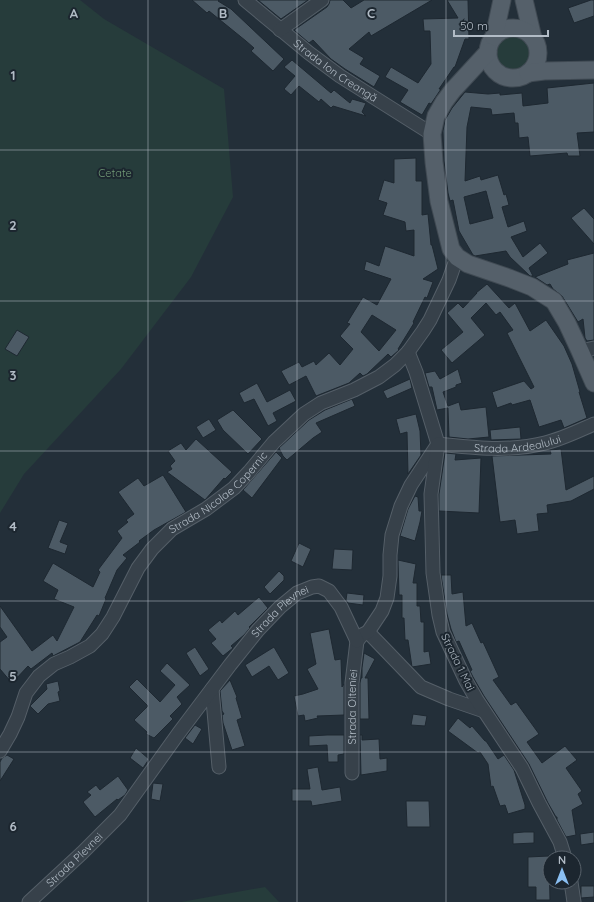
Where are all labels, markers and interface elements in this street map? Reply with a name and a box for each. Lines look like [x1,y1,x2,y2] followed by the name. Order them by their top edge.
[70,5,79,21] text: A
[219,5,227,21] text: B
[367,5,375,21] text: C
[454,12,548,38] scale bar
[460,18,488,33] text: 50 m
[291,36,380,105] street label: Strada Ion Creangă
[10,67,16,83] text: 1
[98,166,132,180] park label: Cetate
[9,217,17,233] text: 2
[10,367,17,383] text: 3
[474,432,563,455] street label: Strada Ardealului
[166,448,270,536] street label: Strada Nicolae Copernic
[9,518,17,534] text: 4
[248,582,311,640] street label: Strada Plevnei
[438,631,478,693] street label: Strada 1 Mai
[9,668,17,684] text: 5
[345,669,361,745] street label: Strada Olteniei
[9,818,17,834] text: 6
[43,829,106,890] street label: Strada Plevnei
[542,850,582,890] north arrow
[558,853,566,867] text: N

